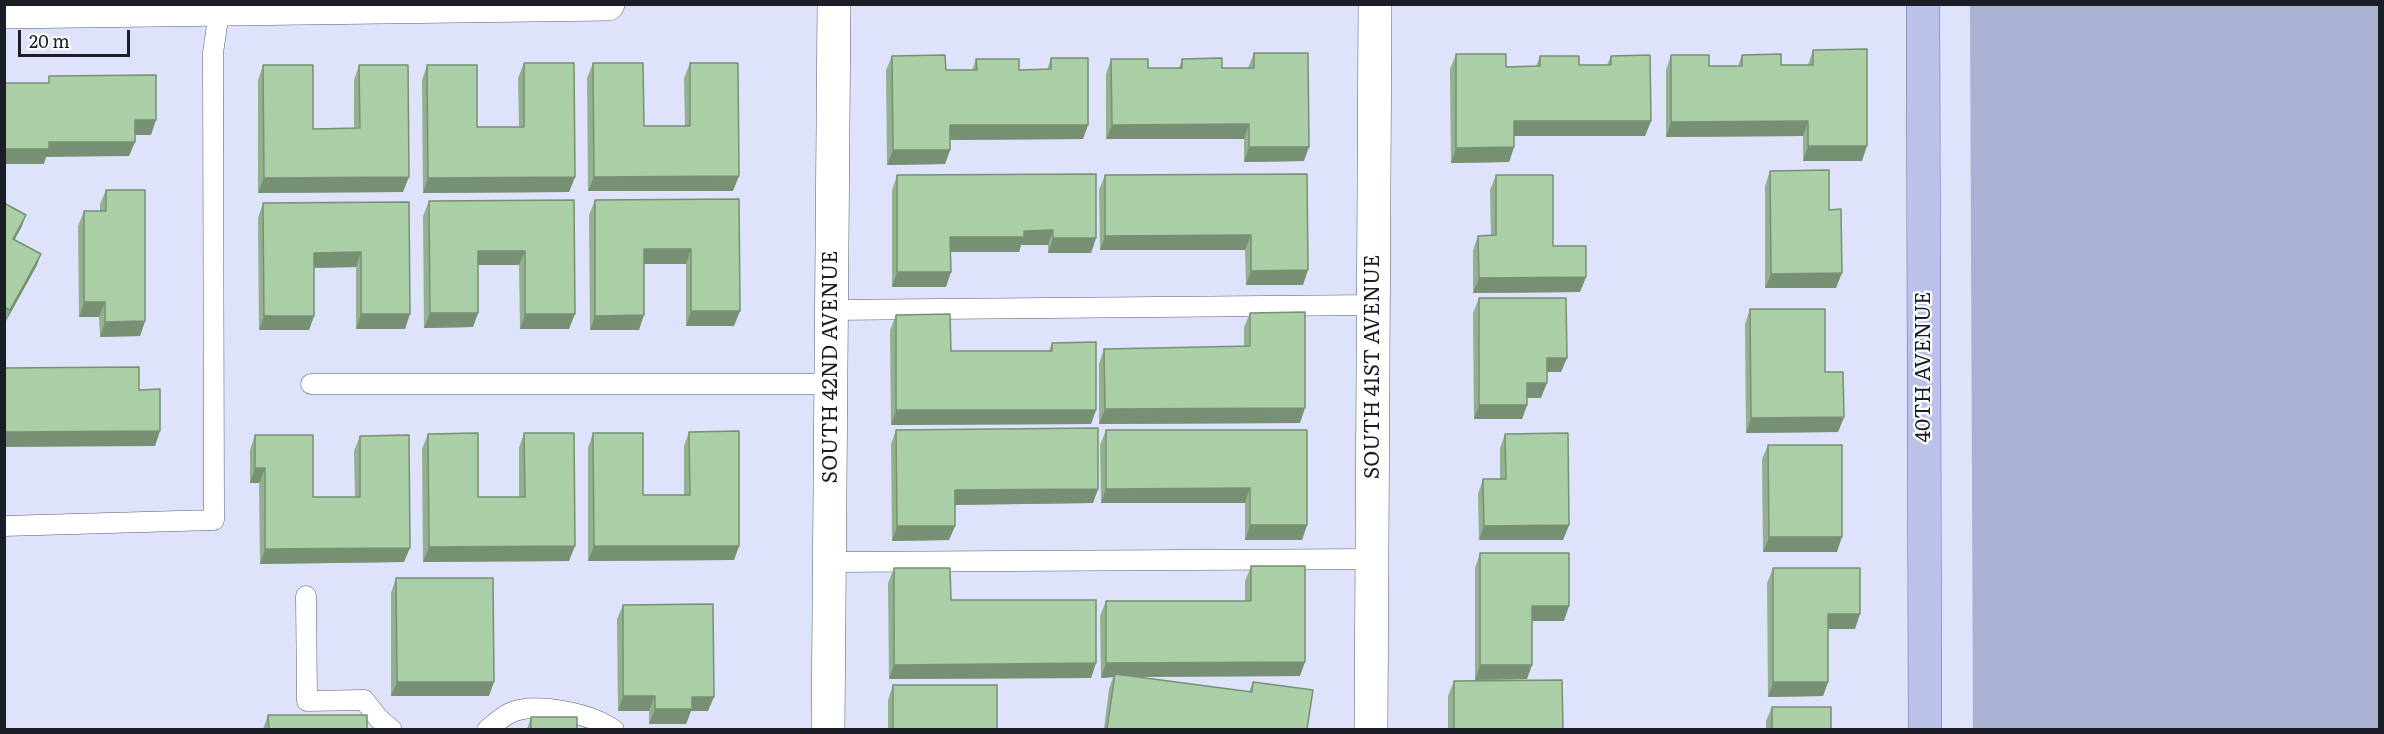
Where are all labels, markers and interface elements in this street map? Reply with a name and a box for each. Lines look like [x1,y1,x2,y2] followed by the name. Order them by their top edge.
[21,18,134,56] scale bar
[29,27,70,54] text: 20 m
[818,251,844,483] street label: SOUTH 42ND AVENUE
[1360,255,1386,479] street label: SOUTH 41ST AVENUE
[1911,292,1937,442] street label: 40TH AVENUE

